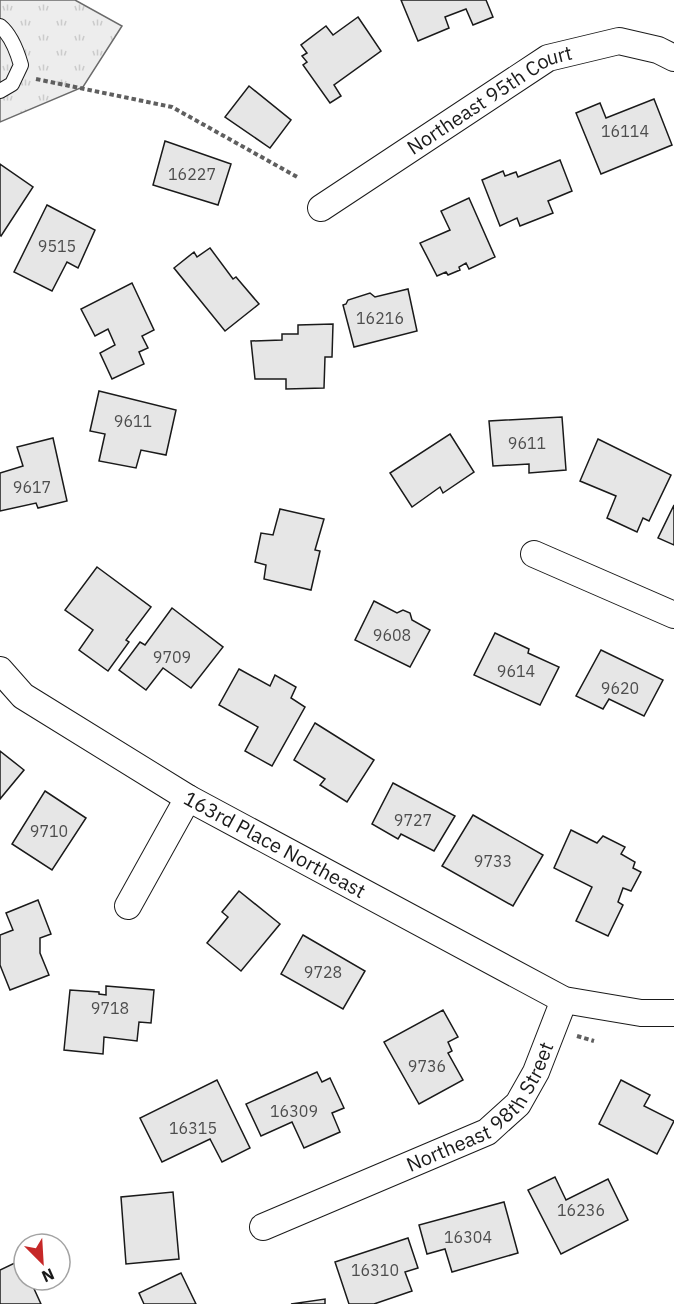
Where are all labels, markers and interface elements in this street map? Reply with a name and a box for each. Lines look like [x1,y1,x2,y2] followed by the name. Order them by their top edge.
[401,39,575,161] street label: Northeast 95th Court
[601,121,649,141] house number: 16114
[168,164,216,184] house number: 16227
[38,236,76,256] house number: 9515
[356,308,404,328] house number: 16216
[114,411,152,431] house number: 9611
[508,433,546,453] house number: 9611
[13,477,51,497] house number: 9617
[373,625,411,645] house number: 9608
[153,647,191,667] house number: 9709
[497,661,535,681] house number: 9614
[601,678,639,698] house number: 9620
[179,784,371,904] street label: 163rd Place Northeast
[394,810,432,830] house number: 9727
[30,821,68,841] house number: 9710
[474,851,512,871] house number: 9733
[304,962,342,982] house number: 9728
[91,998,129,1018] house number: 9718
[402,1038,559,1178] street label: Northeast 98th Street
[408,1056,446,1076] house number: 9736
[270,1101,318,1121] house number: 16309
[169,1118,217,1138] house number: 16315
[557,1200,605,1220] house number: 16236
[444,1227,492,1247] house number: 16304
[12,1232,72,1292] north arrow
[351,1260,399,1280] house number: 16310
[39,1264,57,1287] text: N

